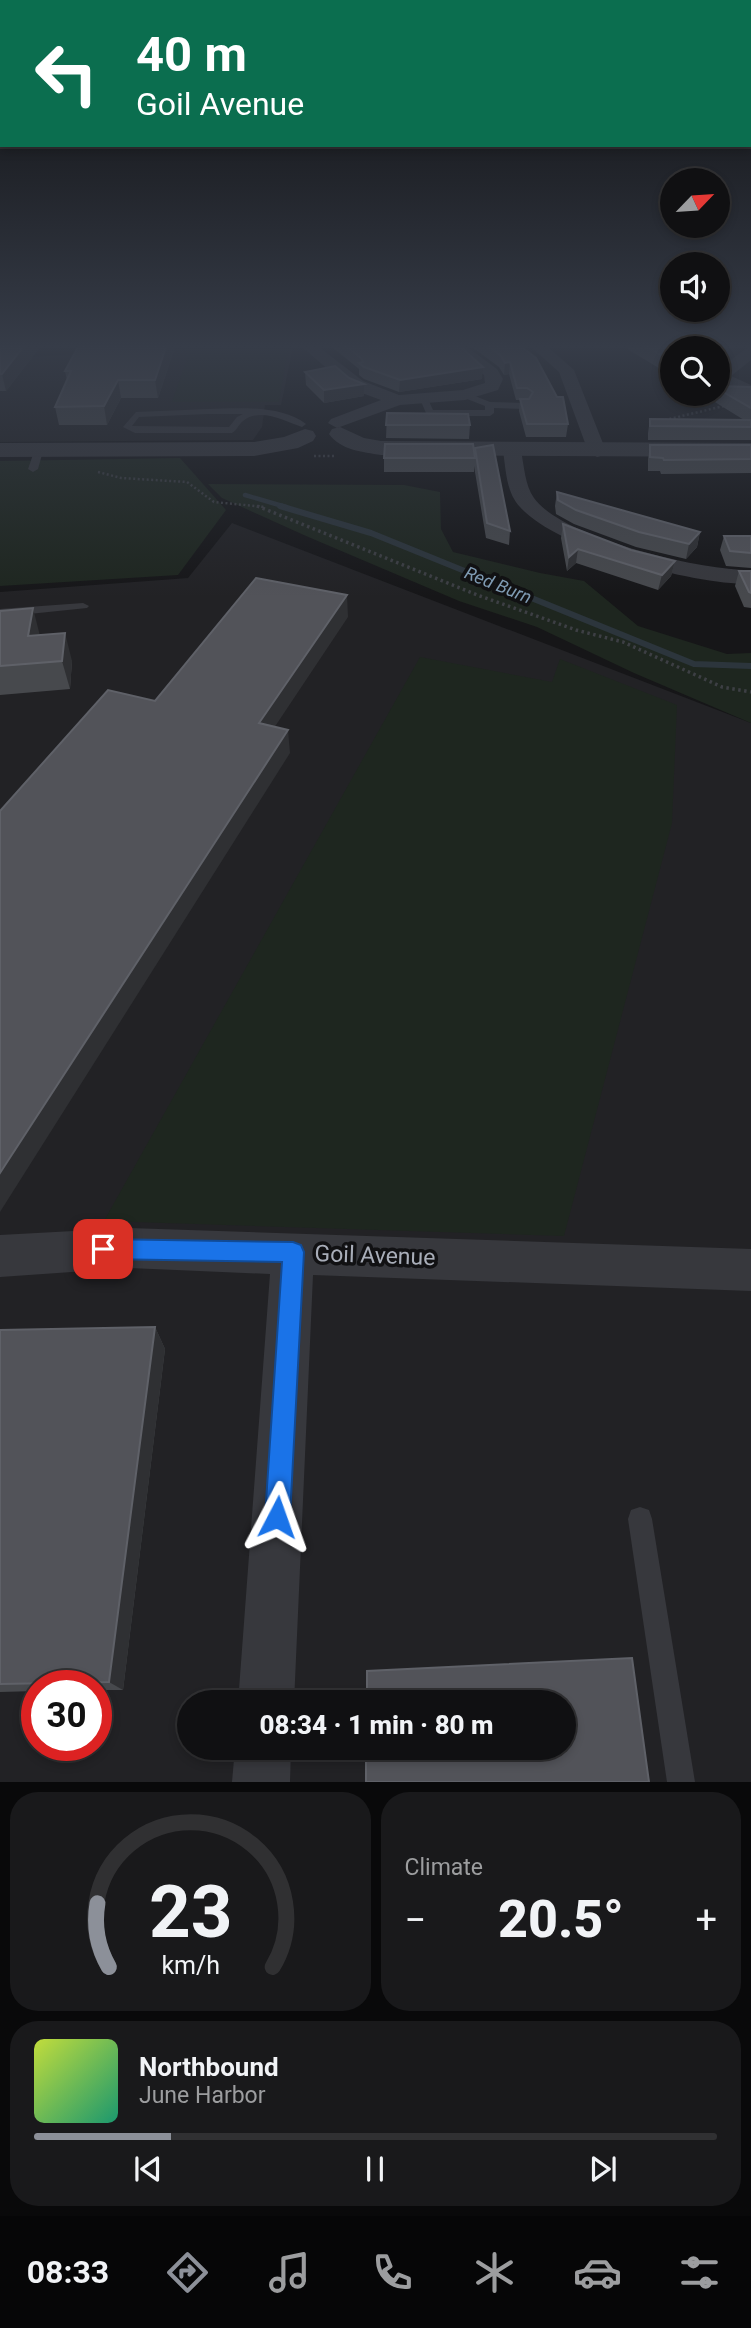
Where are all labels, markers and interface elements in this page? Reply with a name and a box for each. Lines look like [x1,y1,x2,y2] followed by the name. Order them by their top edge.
[136,26,247,83] text: 40 m
[21,28,112,119] icon: left
[136,85,304,123] text: Goil Avenue
[660,168,730,238] north arrow
[660,168,730,406] map controls
[660,252,730,322] button: sound
[660,336,730,406] button: search
[462,562,535,607] water label: Red Burn
[73,1219,133,1279] pin
[84,1230,122,1268] icon: arrive
[314,1240,436,1271] street label: Goil Avenue
[240,1480,314,1554] position arrow
[21,1670,112,1761] speed limit sign: 30
[259,1710,494,1740] text: 08:34 · 1 min · 80 m
[405,1854,483,1881] text: Climate
[148,1870,232,1956] text: 23
[498,1889,624,1950] text: 20.5°
[405,1898,426,1942] text: −
[695,1898,717,1942] text: +
[161,1951,220,1980] text: km/h
[139,2052,279,2082] text: Northbound
[139,2082,266,2109] text: June Harbor
[129,2150,167,2188] icon: previous
[356,2150,394,2188] icon: pause
[584,2150,622,2188] icon: next
[163,2248,212,2297] icon: directions
[265,2248,314,2297] icon: music
[368,2248,417,2297] icon: phone
[470,2248,519,2297] icon: climate
[573,2248,622,2297] icon: car
[675,2248,724,2297] icon: filters
[27,2253,109,2291] text: 08:33

